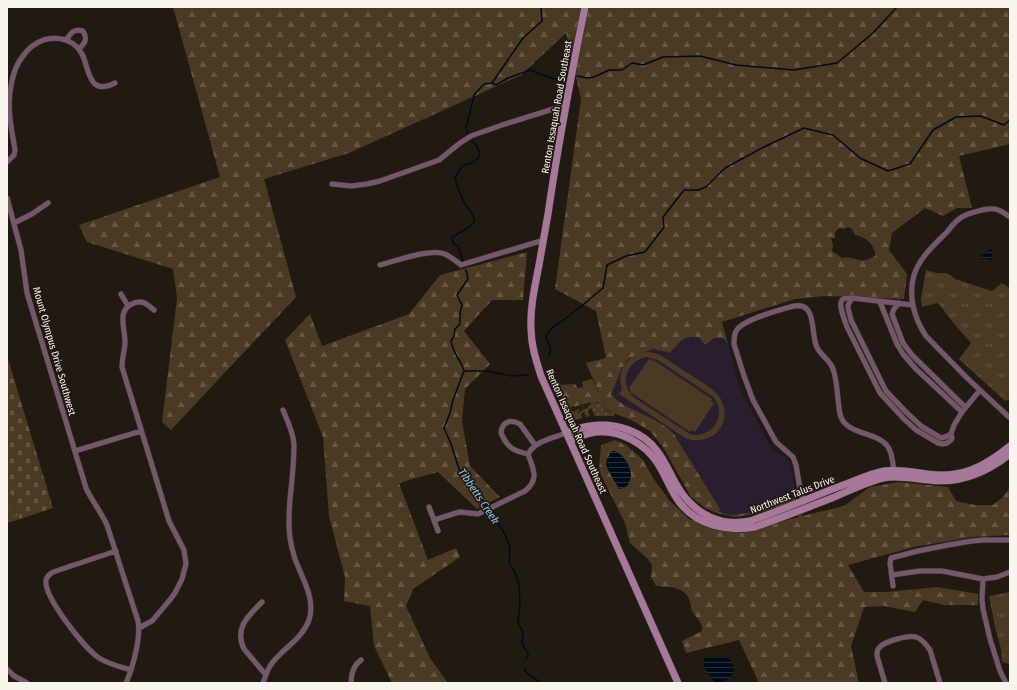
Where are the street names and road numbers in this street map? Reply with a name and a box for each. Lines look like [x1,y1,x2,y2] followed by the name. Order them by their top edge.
[539,39,575,175] street label: Renton Issaquah Road Southeast
[30,286,78,418] street label: Mount Olympus Drive Southwest
[543,367,609,496] street label: Renton Issaquah Road Southeast
[749,473,836,517] street label: Northwest Talus Drive

